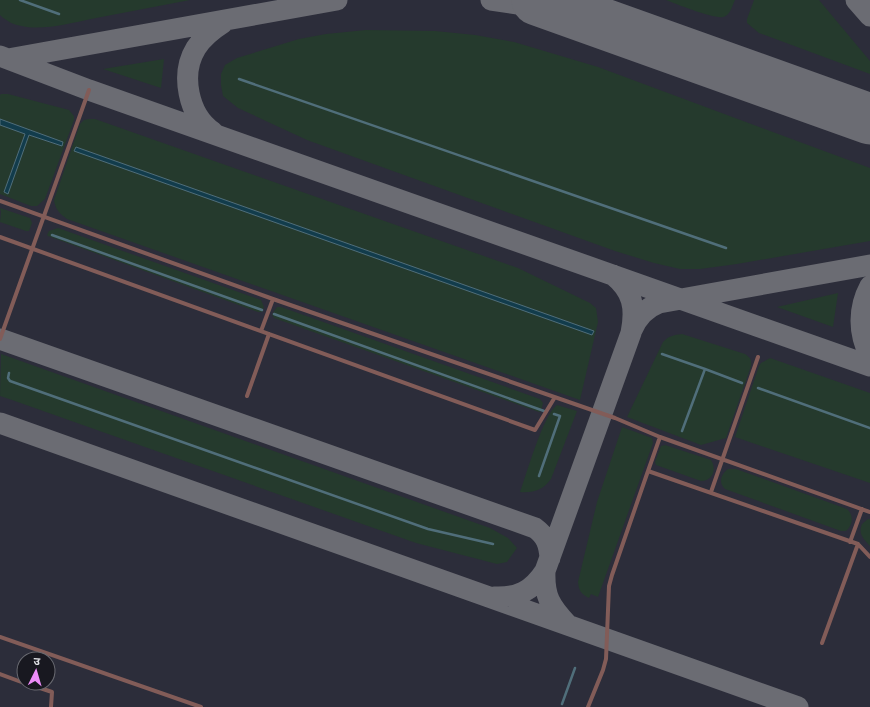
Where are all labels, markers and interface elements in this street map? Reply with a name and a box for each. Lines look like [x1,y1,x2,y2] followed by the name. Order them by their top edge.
[16,651,56,691] north arrow
[33,654,41,668] text: उ

